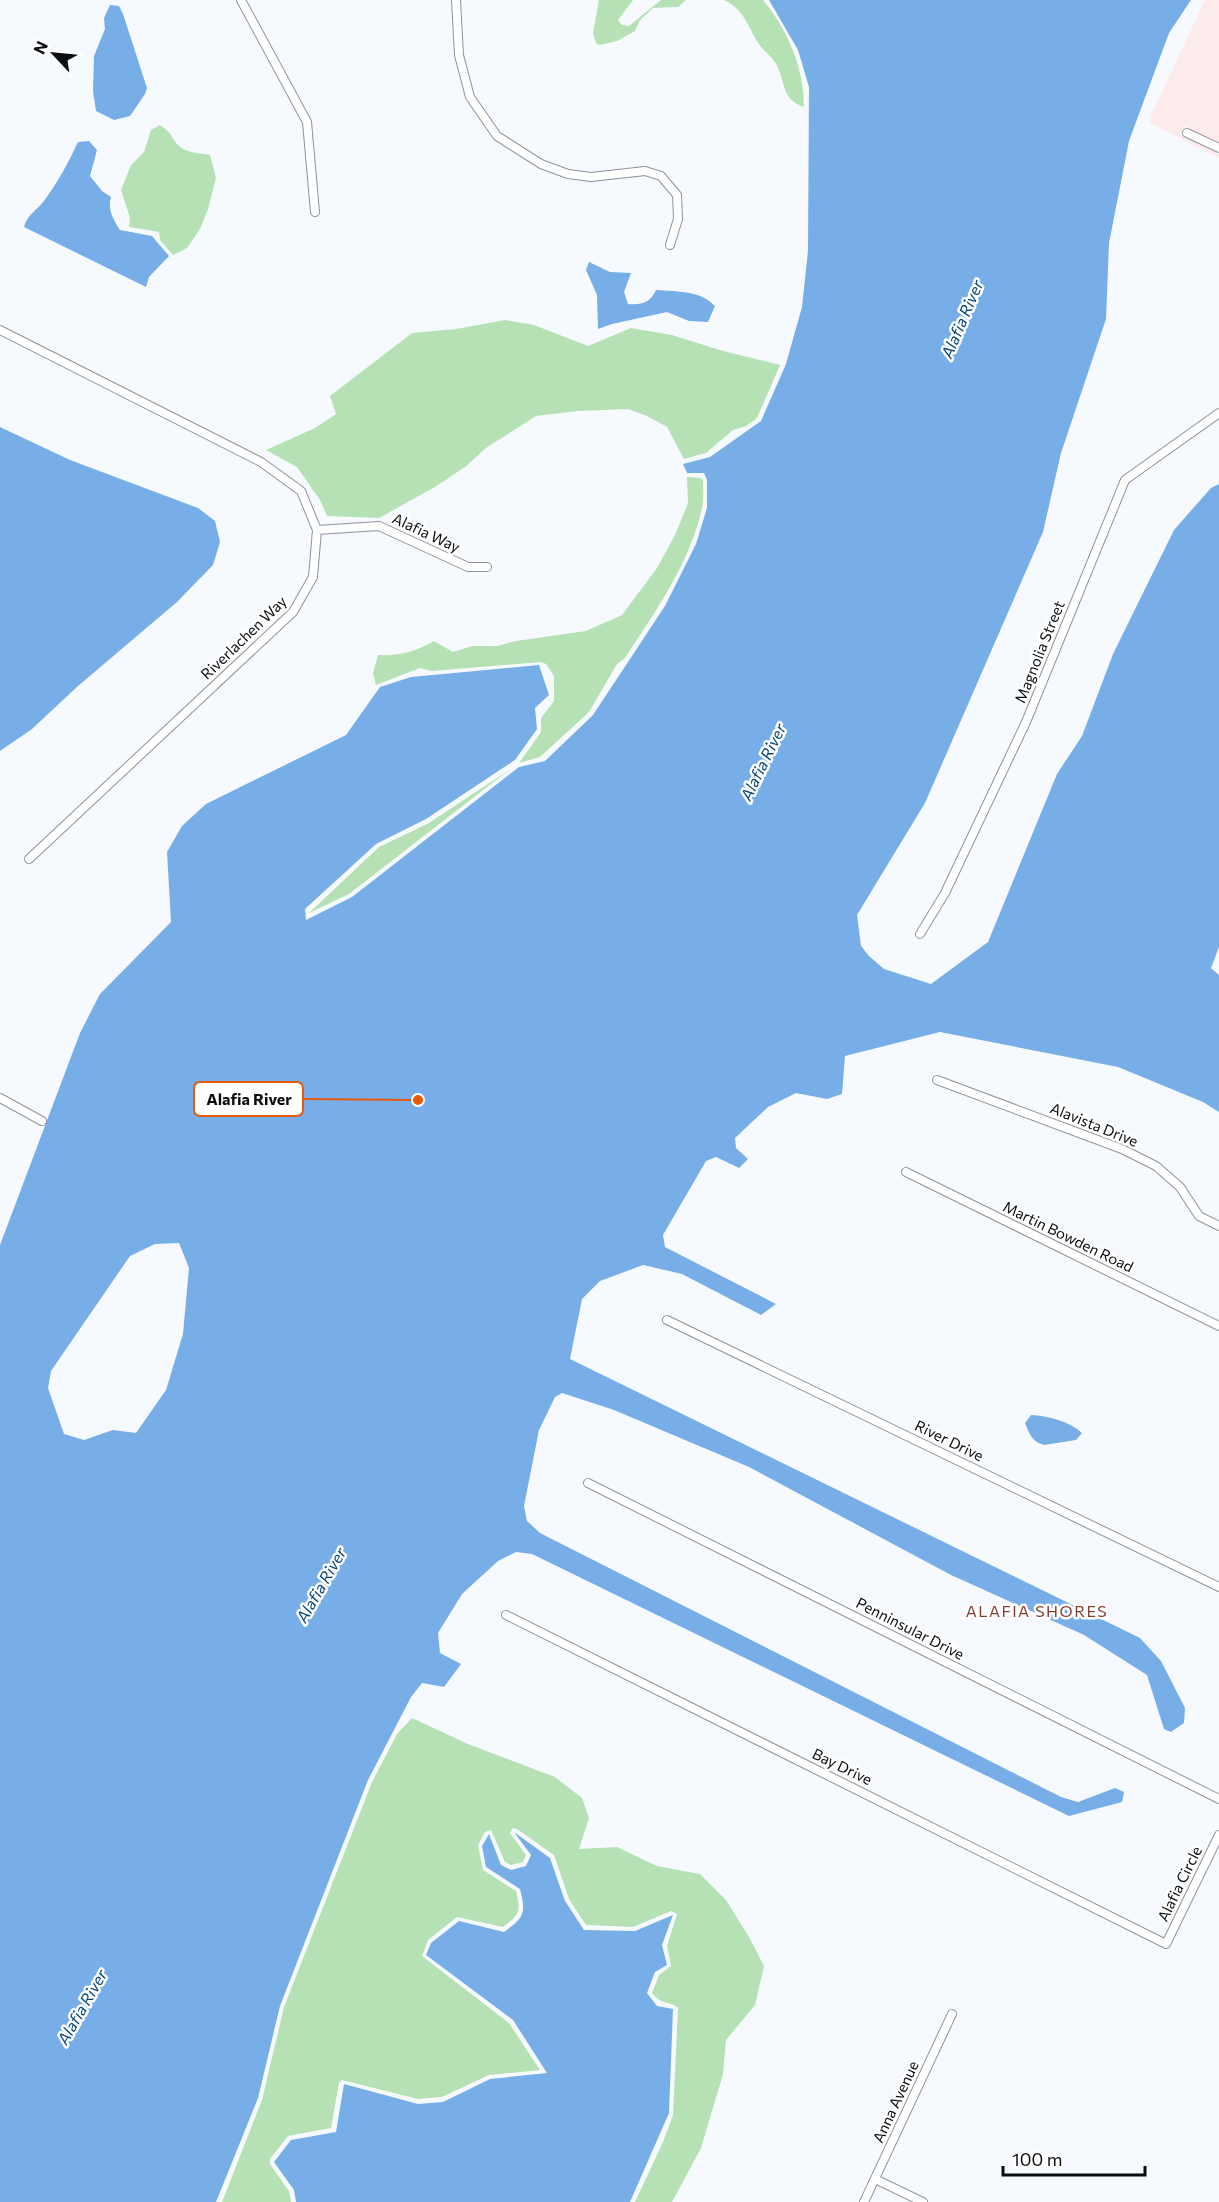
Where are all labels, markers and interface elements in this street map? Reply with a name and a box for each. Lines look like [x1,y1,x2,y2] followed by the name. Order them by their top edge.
[24,24,84,84] north arrow
[29,38,51,57] text: N
[936,276,987,362] water label: Alafia River
[390,509,463,556] street label: Alafia Way
[197,592,290,683] street label: Riverlachen Way
[1010,598,1068,705] street label: Magnolia Street
[735,720,790,804] water label: Alafia River
[194,1082,303,1116] callout: Alafia River
[206,1089,292,1108] text: Alafia River
[1048,1098,1141,1150] street label: Alavista Drive
[1000,1197,1137,1275] street label: Martin Bowden Road
[912,1416,987,1465] street label: River Drive
[291,1544,350,1626] water label: Alafia River
[853,1593,967,1663] street label: Penninsular Drive
[966,1601,1108,1620] district label: ALAFIA SHORES
[810,1744,875,1788] street label: Bay Drive
[1153,1843,1205,1924] street label: Alafia Circle
[52,1966,111,2048] water label: Alafia River
[868,2058,922,2145] street label: Anna Avenue
[1003,2139,1146,2177] scale bar
[1012,2148,1062,2170] text: 100 m

